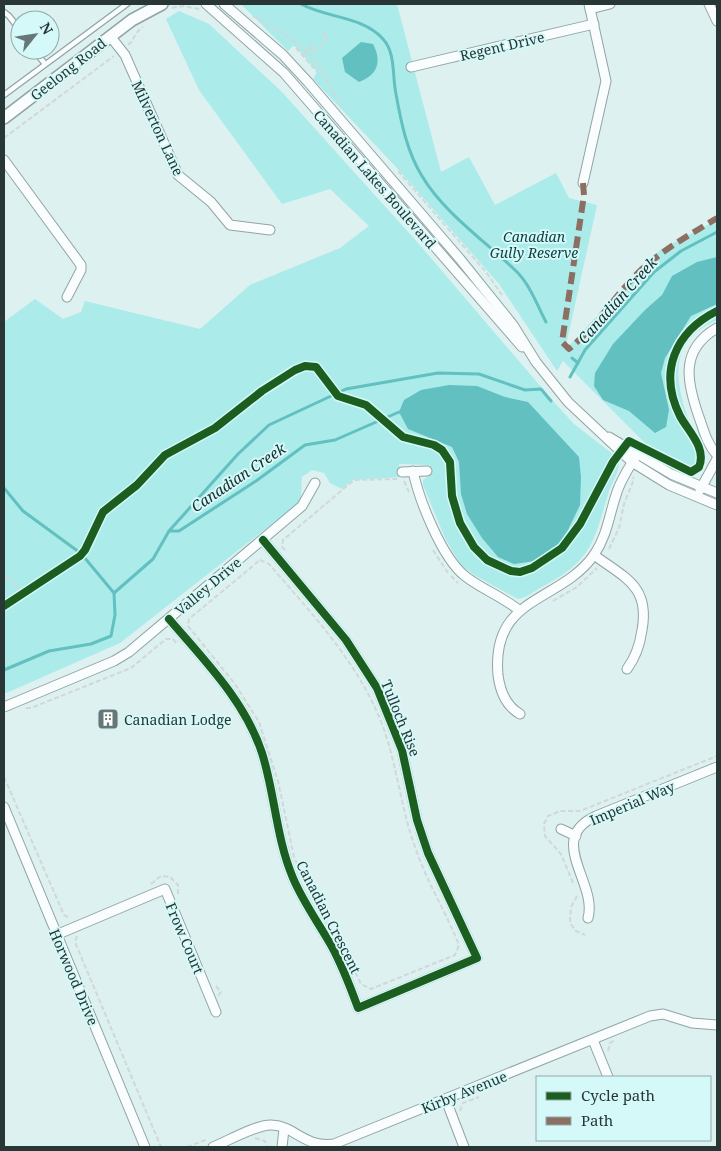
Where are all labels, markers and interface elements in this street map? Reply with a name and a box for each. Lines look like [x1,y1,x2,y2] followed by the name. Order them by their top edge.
[10,10,60,60] north arrow
[36,19,58,38] text: N
[458,27,546,65] street label: Regent Drive
[26,33,110,105] street label: Geelong Road
[128,77,188,179] street label: Milverton Lane
[309,106,441,253] street label: Canadian Lakes Boulevard
[490,227,578,262] park label: Canadian Gully Reserve
[573,252,662,348] water label: Canadian Creek
[187,438,290,516] water label: Canadian Creek
[171,553,245,619] street label: Valley Drive
[377,677,425,759] street label: Tulloch Rise
[96,707,120,731] building icon: Canadian Lodge
[124,710,231,729] place label: Canadian Lodge
[587,777,677,829] street label: Imperial Way
[292,857,366,977] street label: Canadian Crescent
[161,899,209,977] street label: Frow Court
[45,926,103,1028] street label: Horwood Drive
[418,1066,510,1118] street label: Kirby Avenue
[536,1076,711,1141] legend
[581,1085,656,1105] text: Cycle path
[581,1110,614,1130] text: Path

